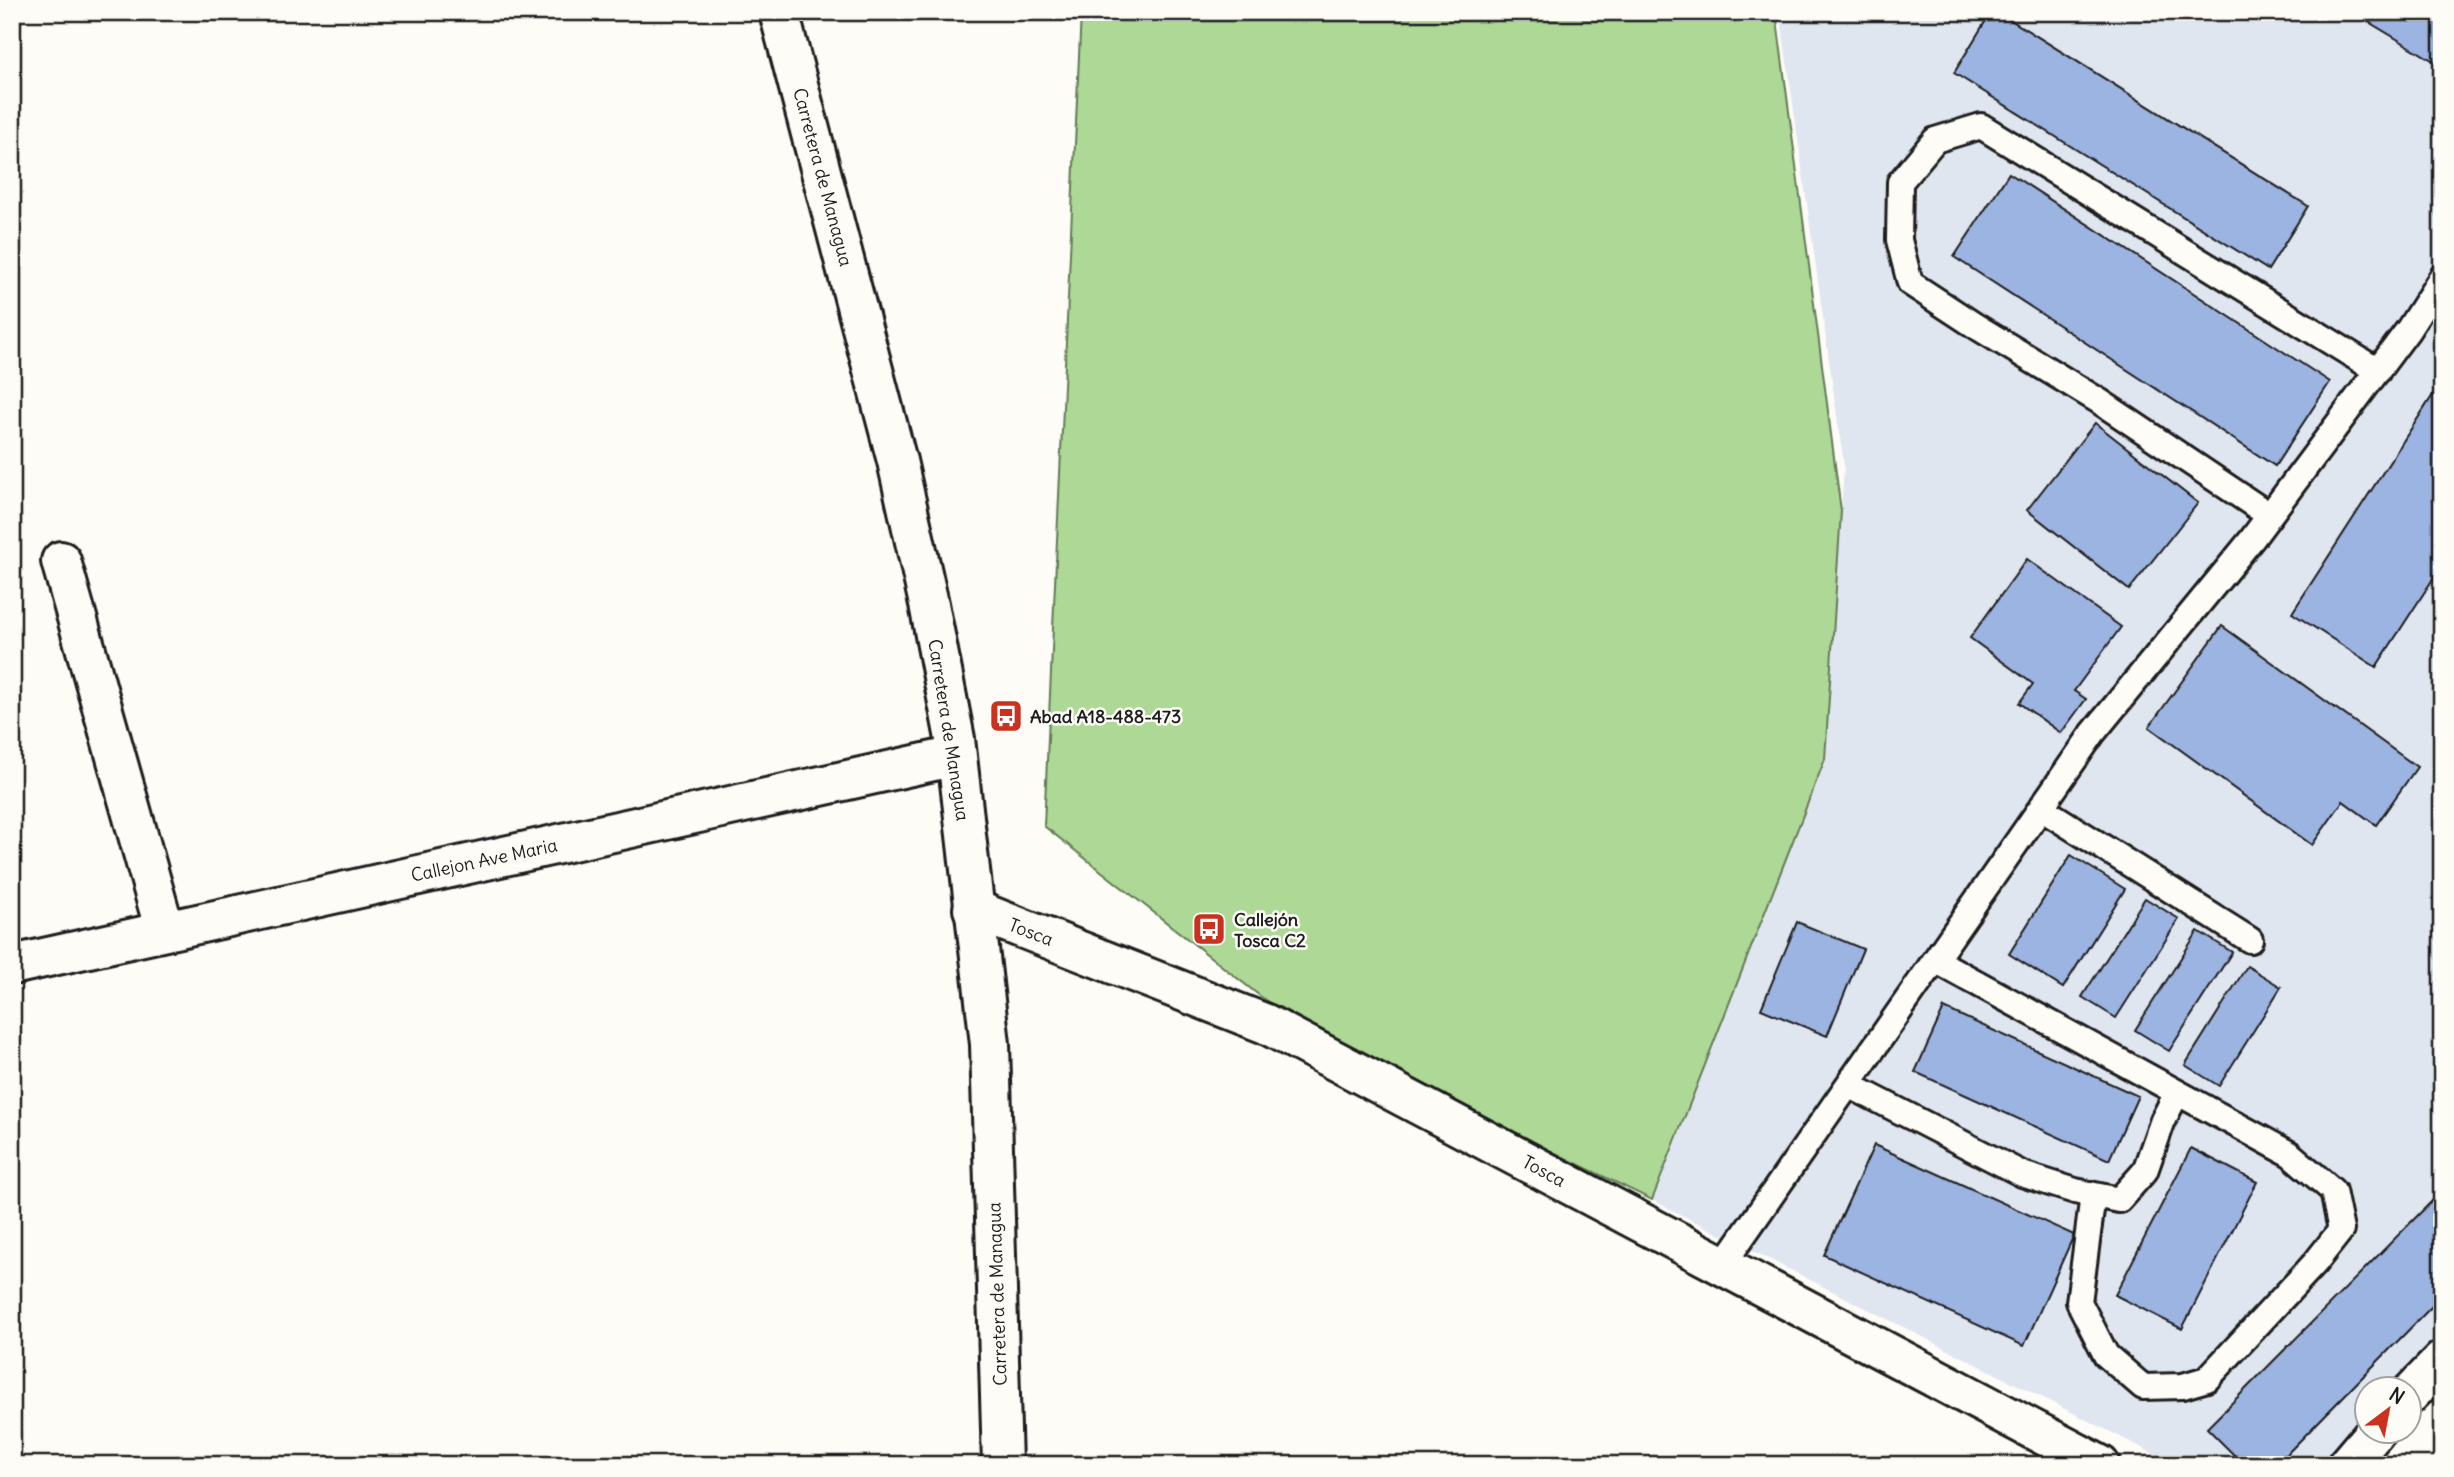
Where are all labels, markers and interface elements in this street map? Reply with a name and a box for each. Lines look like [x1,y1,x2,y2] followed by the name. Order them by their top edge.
[788,85,858,269] street label: Carretera de Managua
[923,637,975,823] street label: Carretera de Managua
[987,697,1025,735] bus stop icon: Abad A18-488-473
[1030,705,1181,728] place label: Abad A18-488-473
[409,833,559,887] street label: Callejon Ave Maria
[1234,908,1306,952] place label: Callejón Tosca C2
[1190,910,1228,948] bus stop icon: Callejón Tosca C2
[1005,913,1057,951] street label: Tosca
[1518,1150,1570,1192] street label: Tosca
[982,1202,1012,1386] street label: Carretera de Managua
[2352,1376,2422,1446] north arrow
[2385,1382,2409,1409] text: N

